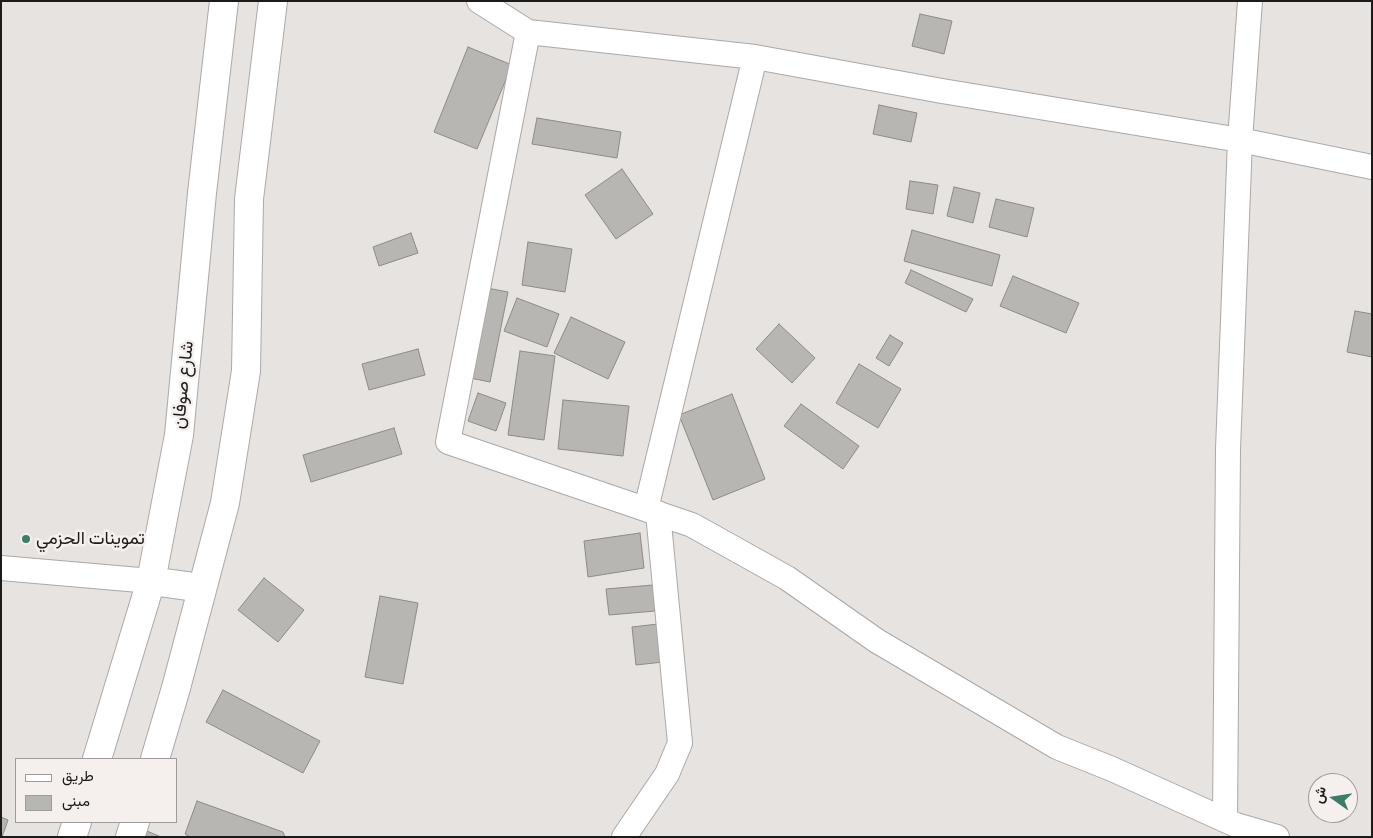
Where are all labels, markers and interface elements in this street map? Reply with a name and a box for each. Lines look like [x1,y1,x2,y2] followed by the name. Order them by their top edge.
[168,340,198,430] street label: شارع صوفان
[36,528,145,550] place label: تموينات الحزمي
[20,533,32,545] marker: تموينات الحزمي
[15,758,178,823] legend
[62,767,94,785] text: طريق
[1308,773,1358,823] north arrow
[1309,785,1330,805] text: ش
[62,792,90,810] text: مبنى

